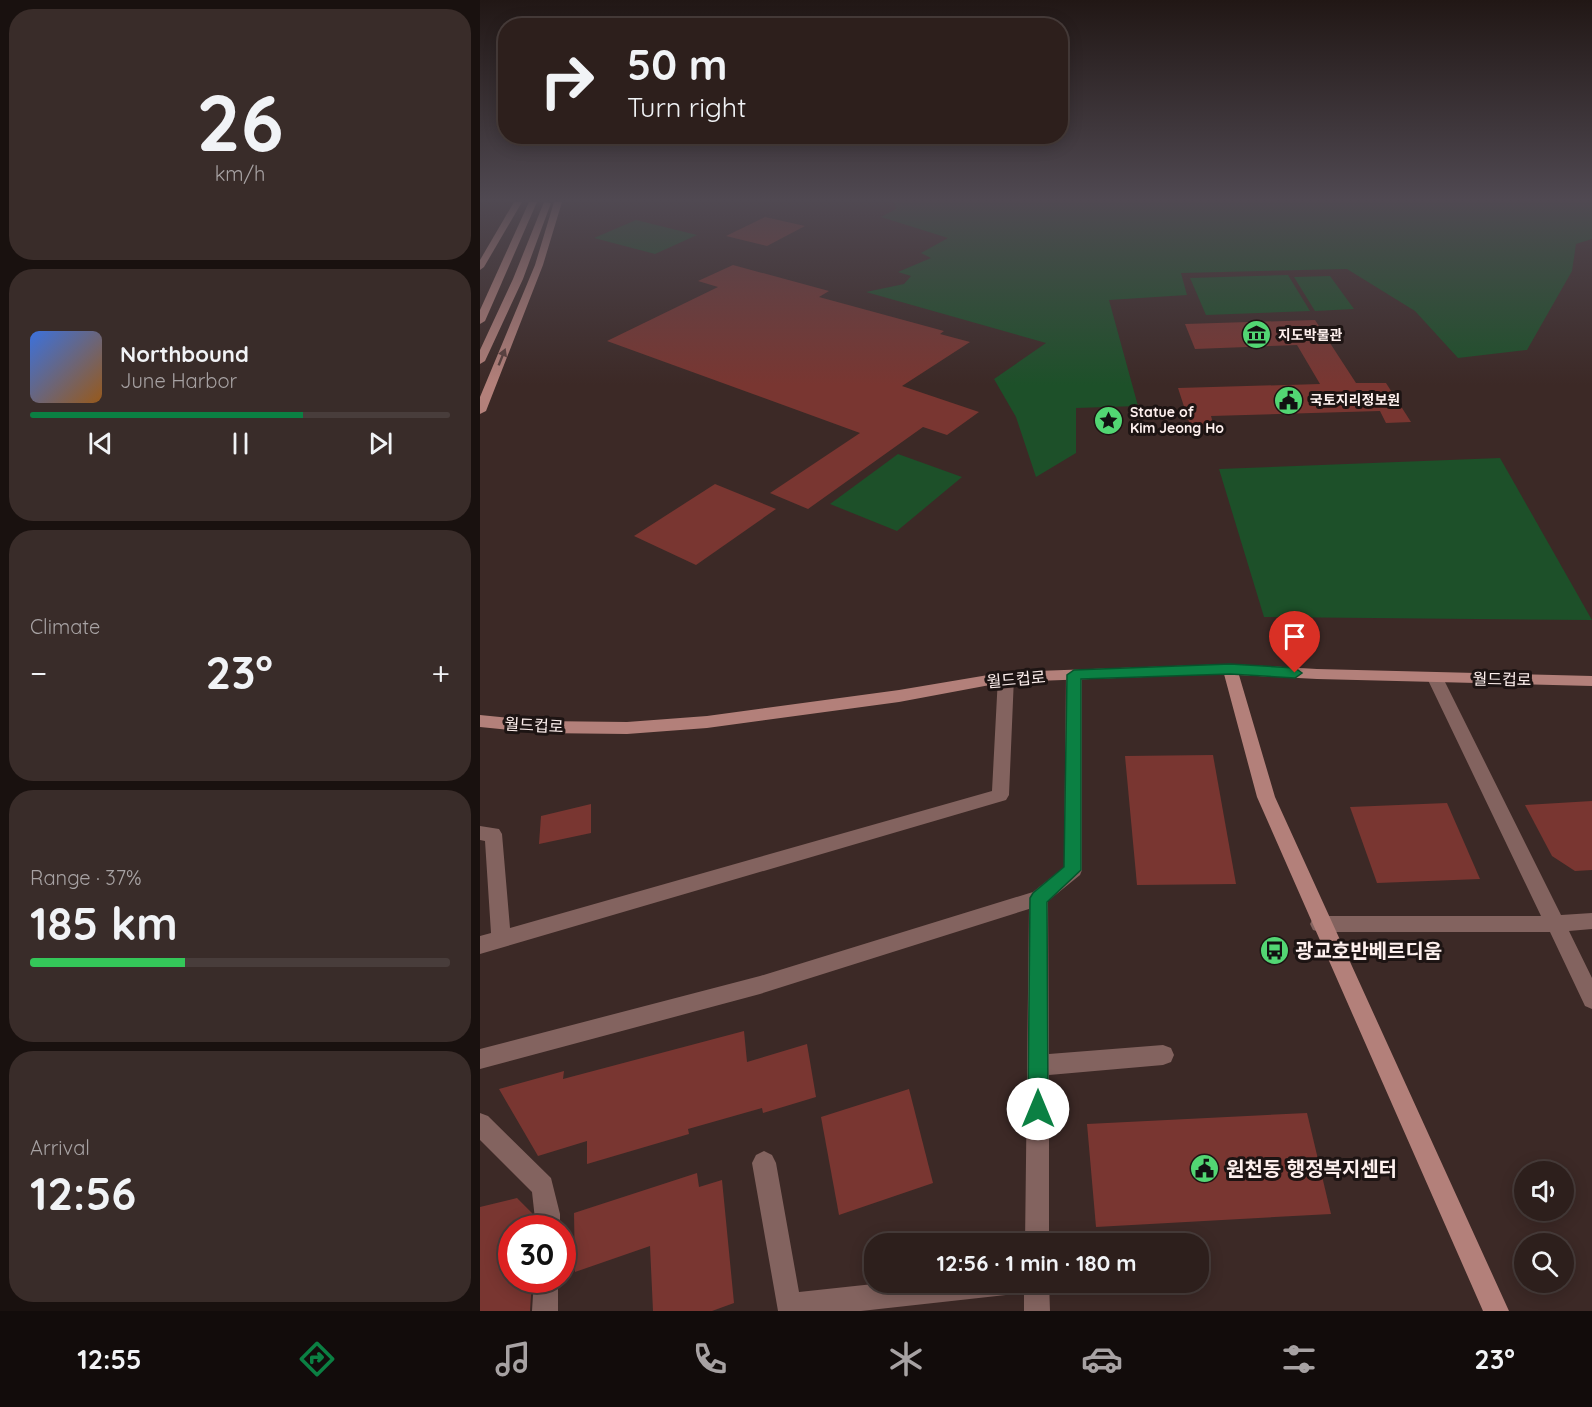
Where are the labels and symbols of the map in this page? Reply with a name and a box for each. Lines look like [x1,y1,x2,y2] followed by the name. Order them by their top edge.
[1241,319,1273,351] museum icon: 지도박물관
[1278,326,1343,344] place label: 지도박물관
[497,348,507,366] one-way arrow
[1273,384,1305,416] public building icon: 국토지리정보원
[1310,391,1400,409] place label: 국토지리정보원
[1130,403,1224,437] place label: Statue of Kim Jeong Ho
[1093,404,1125,436] place icon: Statue of Kim Jeong Ho
[1269,611,1320,673] pin
[986,666,1046,692] street label: 월드컵로
[1472,668,1532,690] street label: 월드컵로
[504,713,564,737] street label: 월드컵로
[1258,935,1290,967] bus stop icon: 광교호반베르디움
[1295,938,1442,963] place label: 광교호반베르디움
[1006,1077,1070,1141] position arrow
[1189,1153,1221,1185] public building icon: 원천동 행정복지센터
[1226,1156,1397,1181] place label: 원천동 행정복지센터
[498,1215,576,1293] speed limit sign: 30

